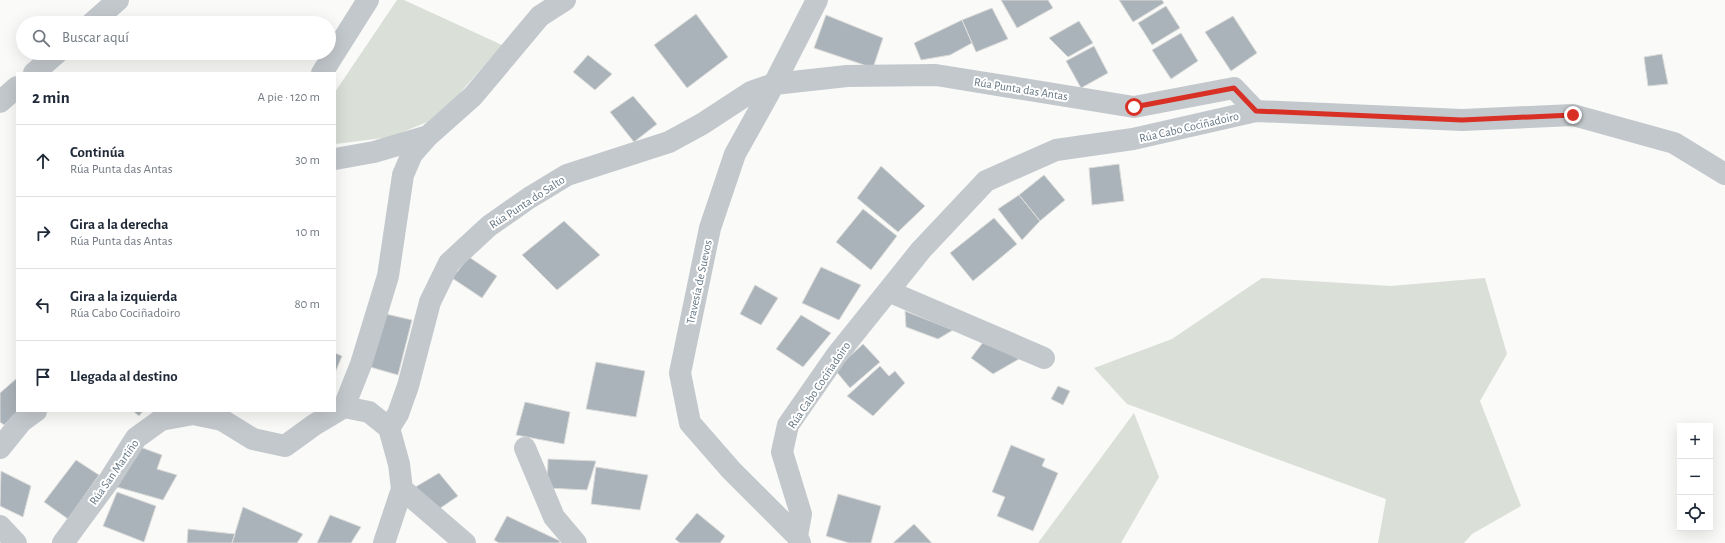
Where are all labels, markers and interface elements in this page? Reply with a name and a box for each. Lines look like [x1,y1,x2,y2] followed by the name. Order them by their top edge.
[16,16,336,60] search box
[30,27,52,49] icon: search
[62,30,129,45] text: Buscar aquí
[973,76,1069,102] street label: Rúa Punta das Antas
[32,89,70,106] text: 2 min
[258,91,320,104] text: A pie · 120 m
[1125,98,1143,116] route start
[1564,106,1582,124] route end
[1138,110,1240,144] street label: Rúa Cabo Cociñadoiro
[70,145,125,160] text: Continúa
[32,150,54,172] icon: ahead
[295,154,320,167] text: 30 m
[70,163,173,176] text: Rúa Punta das Antas
[487,173,567,231] street label: Rúa Punta do Salto
[70,217,169,232] text: Gira a la derecha
[32,222,54,244] icon: right
[296,226,320,239] text: 10 m
[70,235,173,248] text: Rúa Punta das Antas
[684,239,714,325] street label: Travesía de Suevos
[70,289,177,304] text: Gira a la izquierda
[32,294,54,316] icon: left
[294,298,320,311] text: 80 m
[70,307,180,320] text: Rúa Cabo Cociñadoiro
[786,339,852,431] street label: Rúa Cabo Cociñadoiro
[32,366,54,388] icon: arrive
[70,369,178,384] text: Llegada al destino
[1677,423,1713,531] map controls
[1677,423,1713,459] button: +
[87,437,141,507] street label: Rúa San Martiño
[1677,459,1713,495] button: −
[1677,495,1713,531] button: locate

